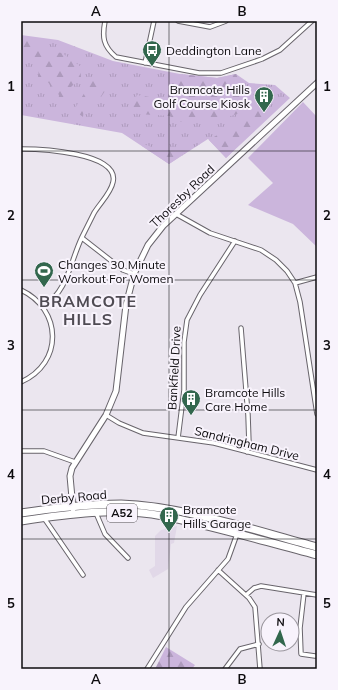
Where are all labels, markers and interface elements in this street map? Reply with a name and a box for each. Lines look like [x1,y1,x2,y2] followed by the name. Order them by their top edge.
[91,3,101,19] text: A
[238,3,247,19] text: B
[141,39,163,67] bus stop icon: Deddington Lane
[166,43,261,58] place label: Deddington Lane
[7,78,15,94] text: 1
[323,78,331,94] text: 1
[153,82,251,111] place label: Bramcote Hills Golf Course Kiosk
[253,85,275,113] building icon: Bramcote Hills Golf Course Kiosk
[147,161,217,231] street label: Thoresby Road
[7,207,15,223] text: 2
[323,207,331,223] text: 2
[58,257,173,286] place label: Changes 30 Minute Workout For Women
[33,260,55,288] sports icon: Changes 30 Minute Workout For Women
[39,291,137,329] district label: BRAMCOTE HILLS
[164,326,184,410] street label: Bankfield Drive
[7,337,15,353] text: 3
[323,337,331,353] text: 3
[205,385,285,414] place label: Bramcote Hills Care Home
[180,388,202,416] building icon: Bramcote Hills Care Home
[193,423,301,463] street label: Sandringham Drive
[7,466,15,482] text: 4
[323,466,331,482] text: 4
[41,487,107,507] street label: Derby Road
[183,502,251,531] place label: Bramcote Hills Garage
[107,504,137,522] road number: A52
[158,505,180,533] building icon: Bramcote Hills Garage
[7,595,15,611] text: 5
[323,595,331,611] text: 5
[260,612,300,652] north arrow
[276,615,285,629] text: N
[91,671,101,687] text: A
[238,671,247,687] text: B

